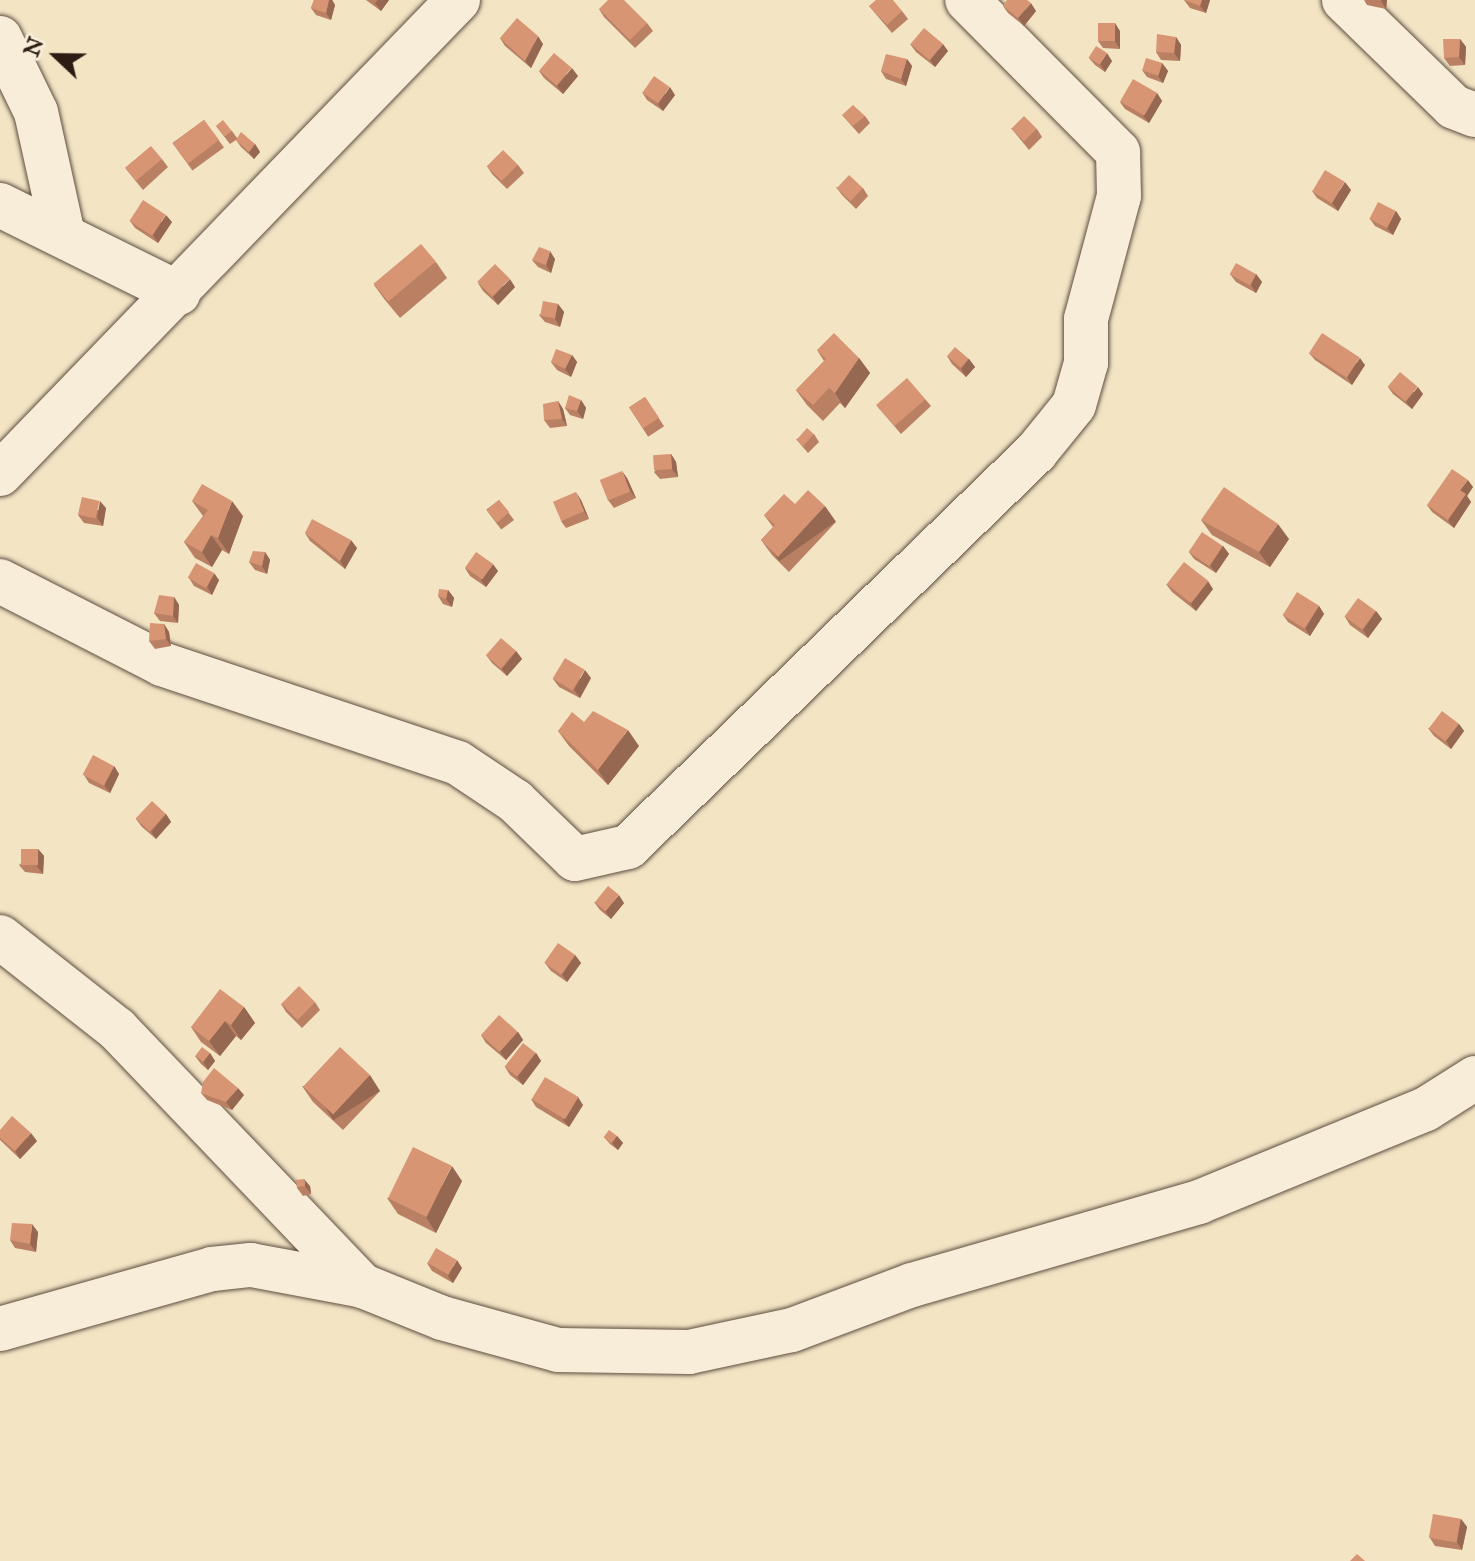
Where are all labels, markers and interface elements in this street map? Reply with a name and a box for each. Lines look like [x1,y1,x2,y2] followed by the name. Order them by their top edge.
[16,16,96,96] north arrow
[17,33,49,61] text: N

